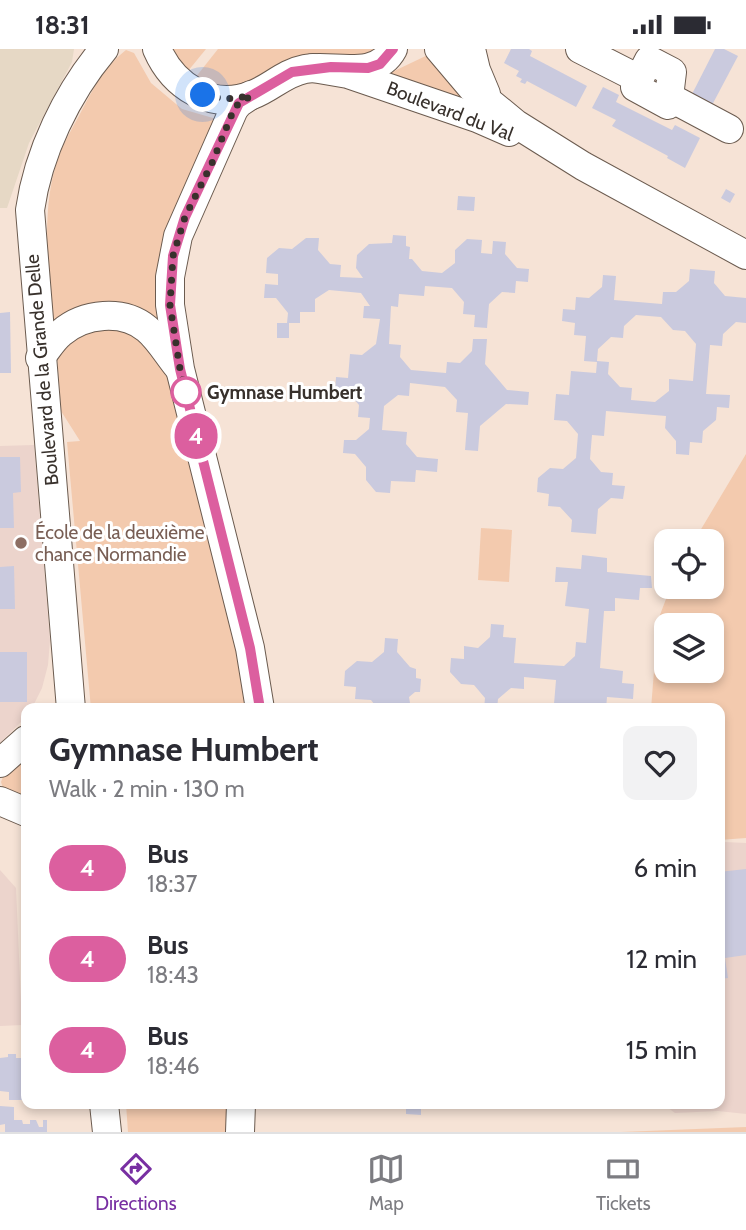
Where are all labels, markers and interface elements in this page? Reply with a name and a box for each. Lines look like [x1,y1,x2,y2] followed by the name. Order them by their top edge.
[35,9,90,41] text: 18:31
[383,76,517,146] street label: Boulevard du Val
[185,77,220,112] your location
[20,253,64,487] street label: Boulevard de la Grande Delle
[171,377,201,407] marker: Gymnase Humbert
[207,381,363,404] place label: Gymnase Humbert
[173,413,219,459] line badge: 4
[189,421,203,450] text: 4
[35,520,205,566] place label: École de la deuxième chance Normandie
[654,529,724,683] map controls
[654,529,724,599] button: locate
[13,535,29,551] marker: École de la deuxième chance Normandie
[654,613,724,683] button: layers
[623,726,697,800] button: heart
[49,729,319,769] text: Gymnase Humbert
[49,775,245,803] text: Walk · 2 min · 130 m
[147,838,188,870] text: Bus
[634,852,697,884] text: 6 min
[80,853,95,882] text: 4
[147,870,197,898] text: 18:37
[147,929,188,961] text: Bus
[626,943,697,975] text: 12 min
[80,944,95,973] text: 4
[147,961,199,989] text: 18:43
[147,1020,188,1052] text: Bus
[626,1034,697,1066] text: 15 min
[80,1035,95,1064] text: 4
[147,1052,200,1080] text: 18:46
[95,1150,177,1215] tab: Directions
[367,1150,405,1215] tab: Map
[596,1150,651,1215] tab: Tickets

